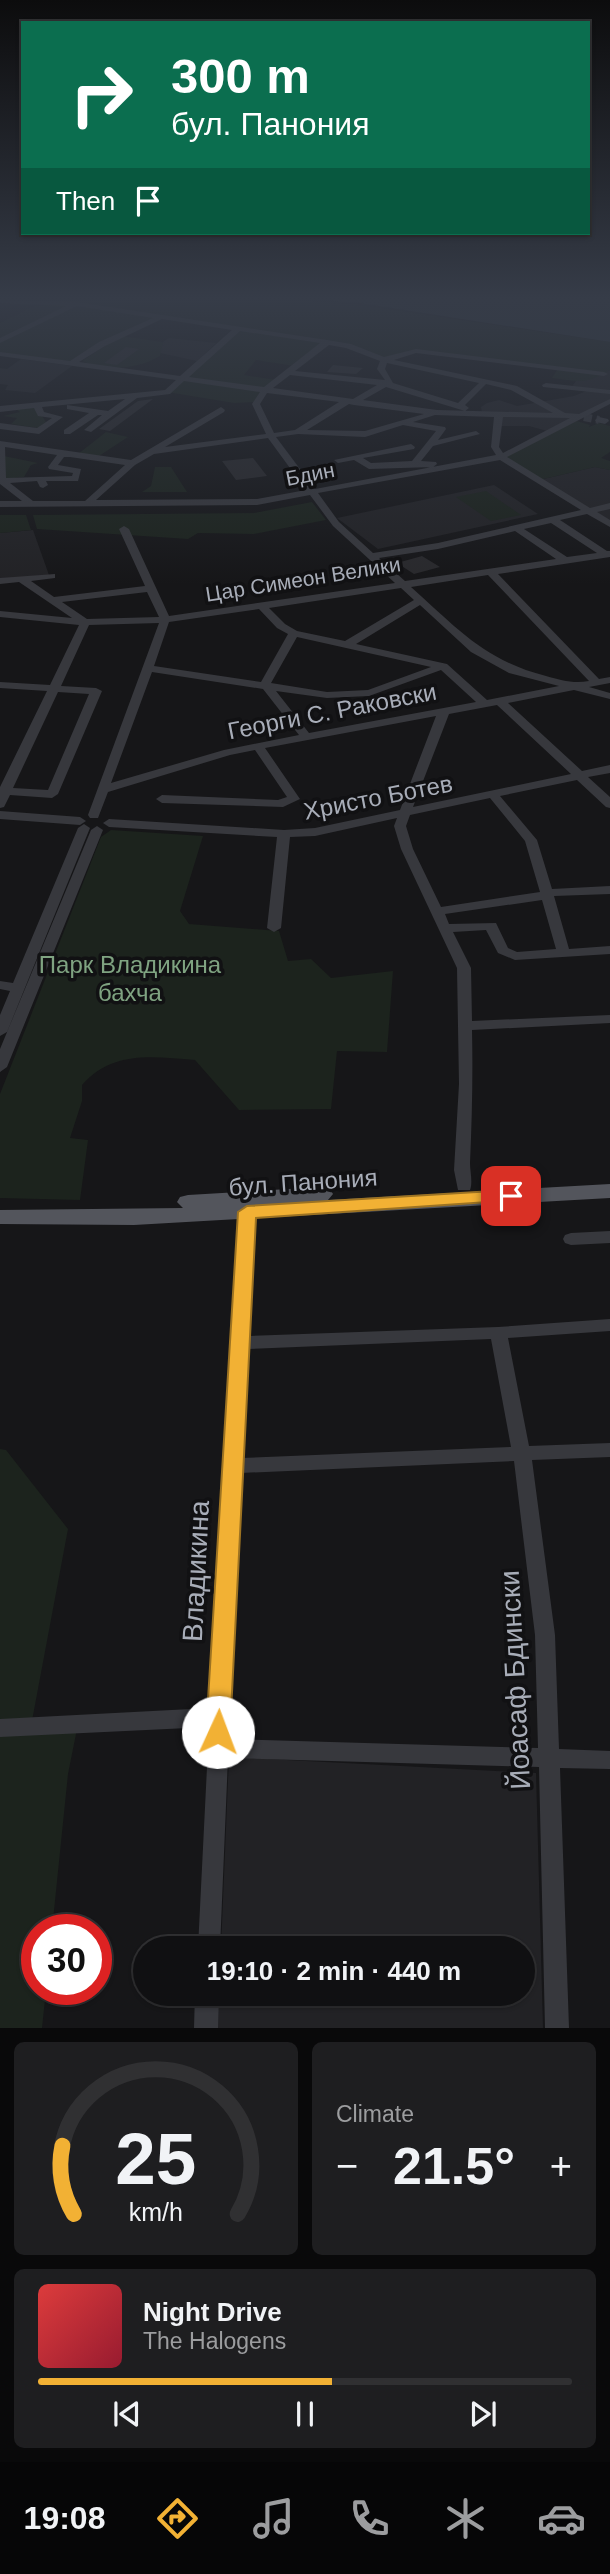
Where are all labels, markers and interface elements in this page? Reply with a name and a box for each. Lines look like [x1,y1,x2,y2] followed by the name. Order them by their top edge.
[56,49,147,140] icon: right
[171,49,310,103] text: 300 m
[171,106,370,142] text: бул. Панония
[129,182,167,220] icon: arrive
[56,186,115,216] text: Then
[284,458,336,490] street label: Бдин
[204,552,402,606] street label: Цар Симеон Велики
[225,678,439,744] street label: Георги С. Раковски
[301,769,455,825] street label: Христо Ботев
[39,951,222,1006] park label: Парк Владикина бахча
[228,1163,378,1201] street label: бул. Панония
[481,1166,541,1226] pin
[492,1177,530,1215] icon: arrive
[177,1499,215,1642] street label: Владикина
[494,1570,536,1790] street label: Йоасаф Бдински
[181,1695,255,1769] position arrow
[21,1914,112,2005] speed limit sign: 30
[207,1956,461,1986] text: 19:10 · 2 min · 440 m
[336,2101,414,2127] text: Climate
[116,2119,196,2200] text: 25
[393,2137,515,2195] text: 21.5°
[336,2145,358,2187] text: −
[550,2145,572,2187] text: +
[129,2198,183,2226] text: km/h
[143,2297,282,2327] text: Night Drive
[143,2328,286,2354] text: The Halogens
[108,2395,146,2433] icon: previous
[286,2395,324,2433] icon: pause
[464,2395,502,2433] icon: next
[153,2494,202,2543] icon: directions
[249,2494,298,2543] icon: music
[345,2494,394,2543] icon: phone
[441,2494,490,2543] icon: climate
[537,2494,586,2543] icon: car
[24,2500,105,2536] text: 19:08

